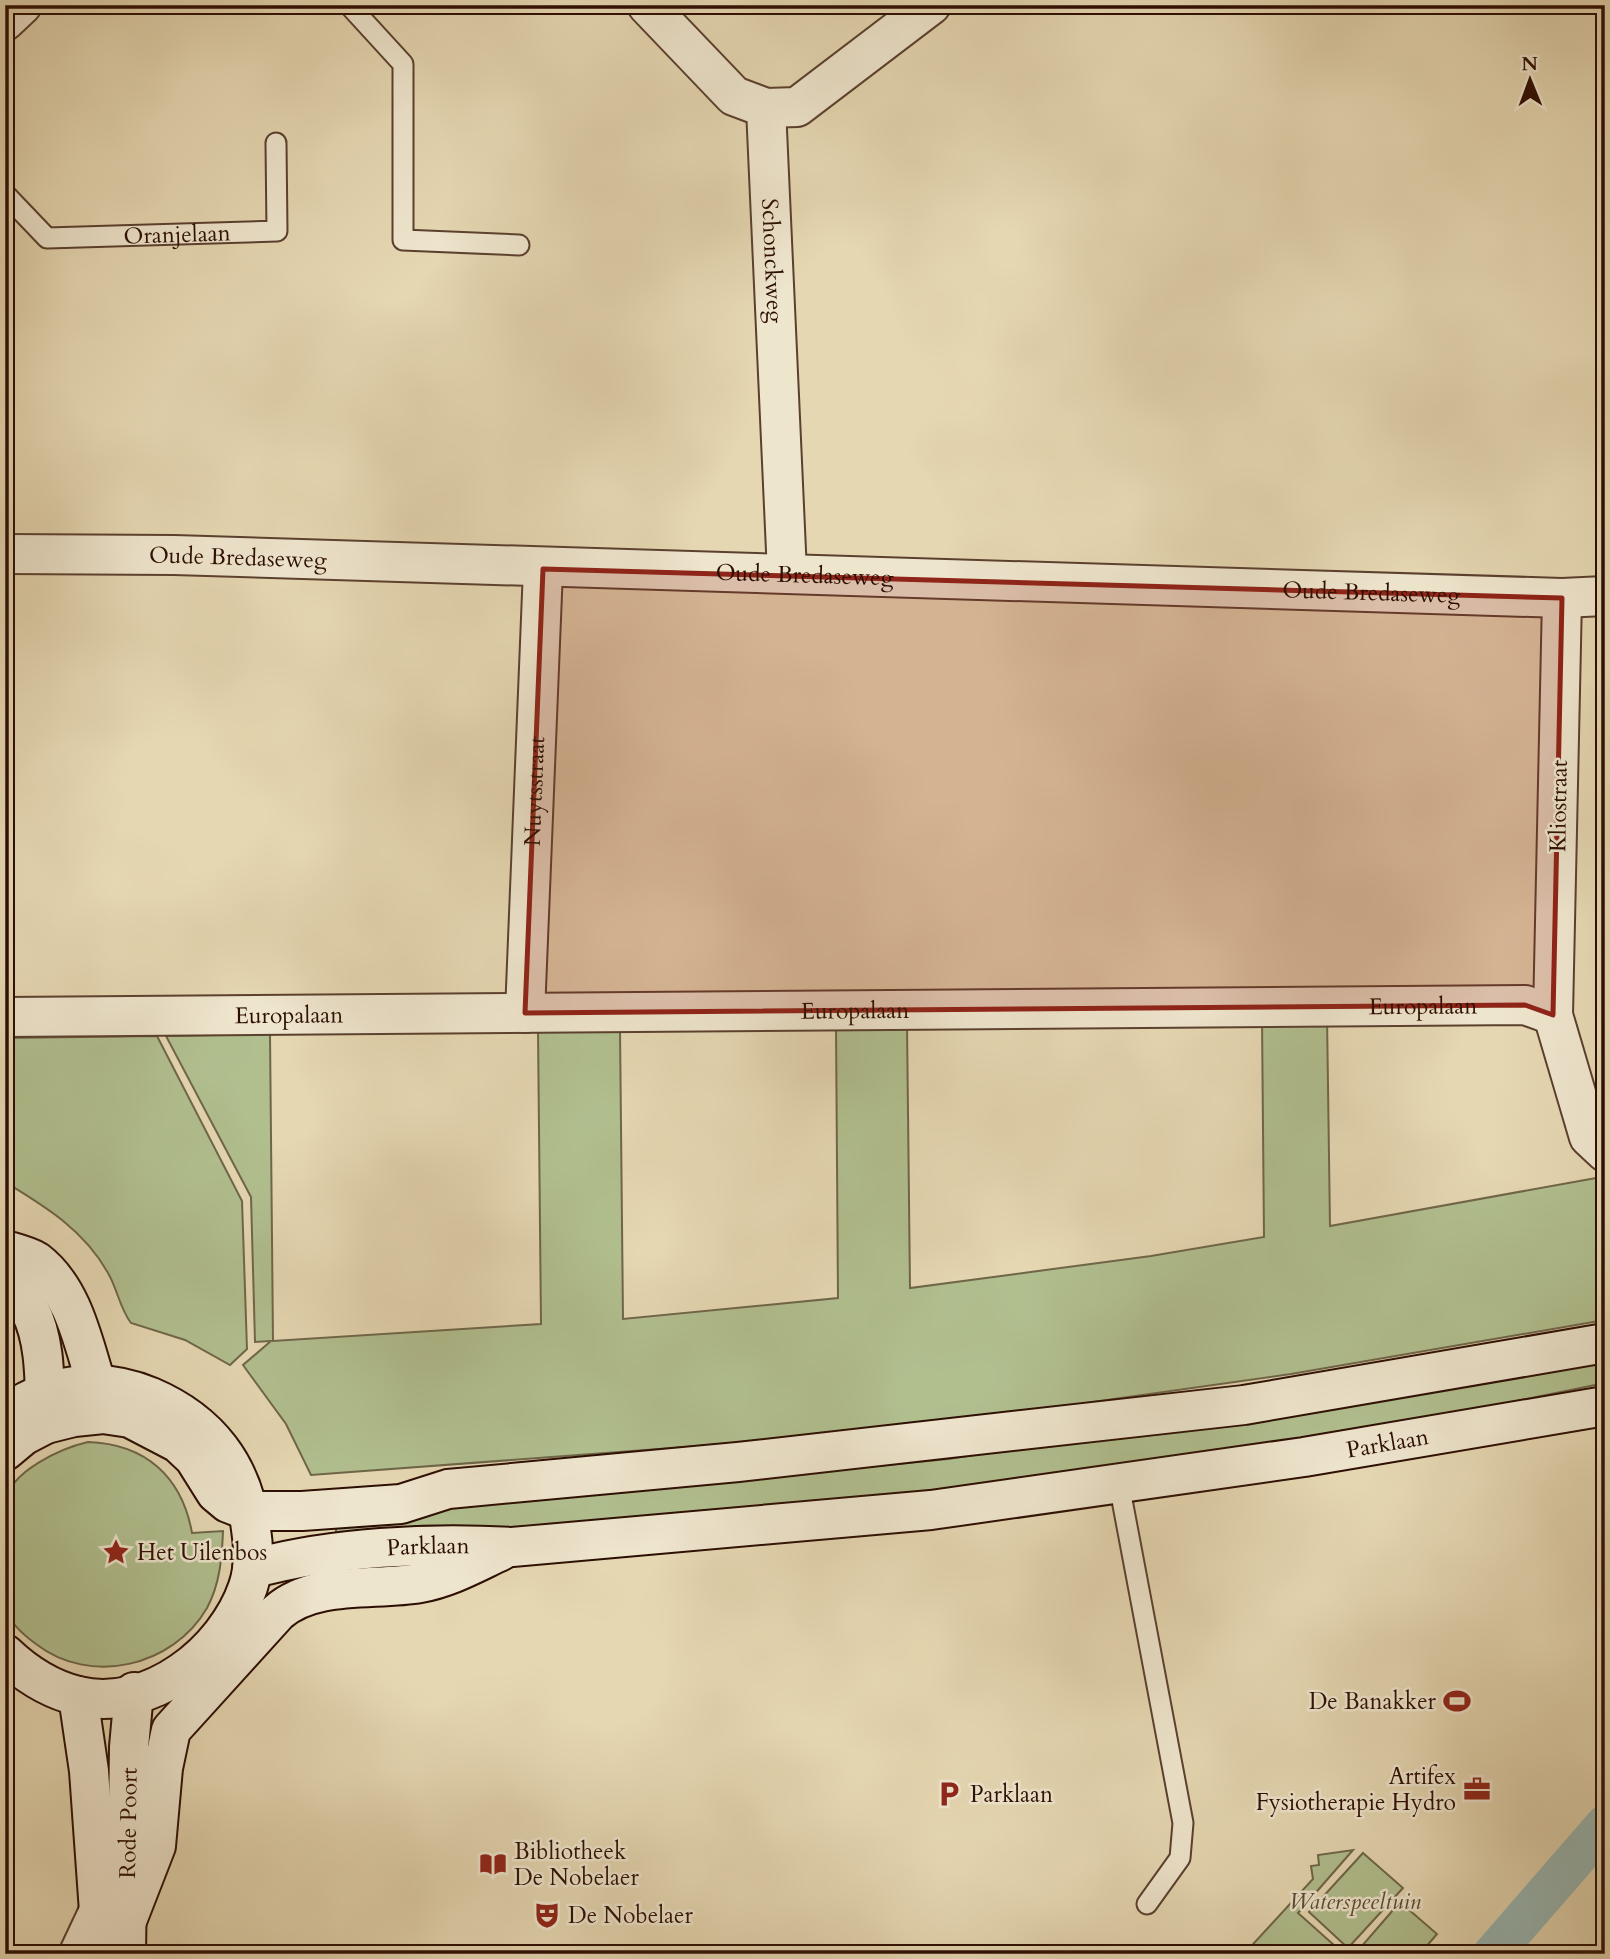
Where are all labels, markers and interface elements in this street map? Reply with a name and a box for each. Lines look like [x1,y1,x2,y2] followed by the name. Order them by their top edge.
[1494,46,1564,116] north arrow
[1521,51,1539,77] text: N
[754,198,791,324] street label: Schonckweg
[123,217,231,252] street label: Oranjelaan
[149,540,328,576] street label: Oude Bredaseweg
[715,557,894,593] street label: Oude Bredaseweg
[1282,574,1461,611] street label: Oude Bredaseweg
[517,736,552,847] street label: Nuytsstraat
[1542,760,1575,852] street label: Kliostraat
[1368,990,1477,1022] street label: Europalaan
[801,995,909,1027] street label: Europalaan
[235,999,343,1031] street label: Europalaan
[1344,1421,1431,1466] street label: Parklaan
[386,1530,470,1563] street label: Parklaan
[101,1537,131,1567] place icon: Het Uilenbos
[137,1537,267,1568] place label: Het Uilenbos
[1309,1686,1437,1717] place label: De Banakker
[1442,1686,1472,1716] sports icon: De Banakker
[1256,1761,1457,1818] place label: Artifex Fysiotherapie Hydro
[112,1767,145,1879] street label: Rode Poort
[1462,1774,1492,1804] office icon: Artifex Fysiotherapie Hydro
[934,1779,964,1809] parking icon: Parklaan
[970,1779,1053,1810] place label: Parklaan
[514,1836,639,1893] place label: Bibliotheek De Nobelaer
[478,1849,508,1879] library icon: Bibliotheek De Nobelaer
[1289,1886,1422,1917] park label: Waterspeeltuin
[532,1900,562,1930] theatre icon: De Nobelaer
[568,1900,693,1931] place label: De Nobelaer

